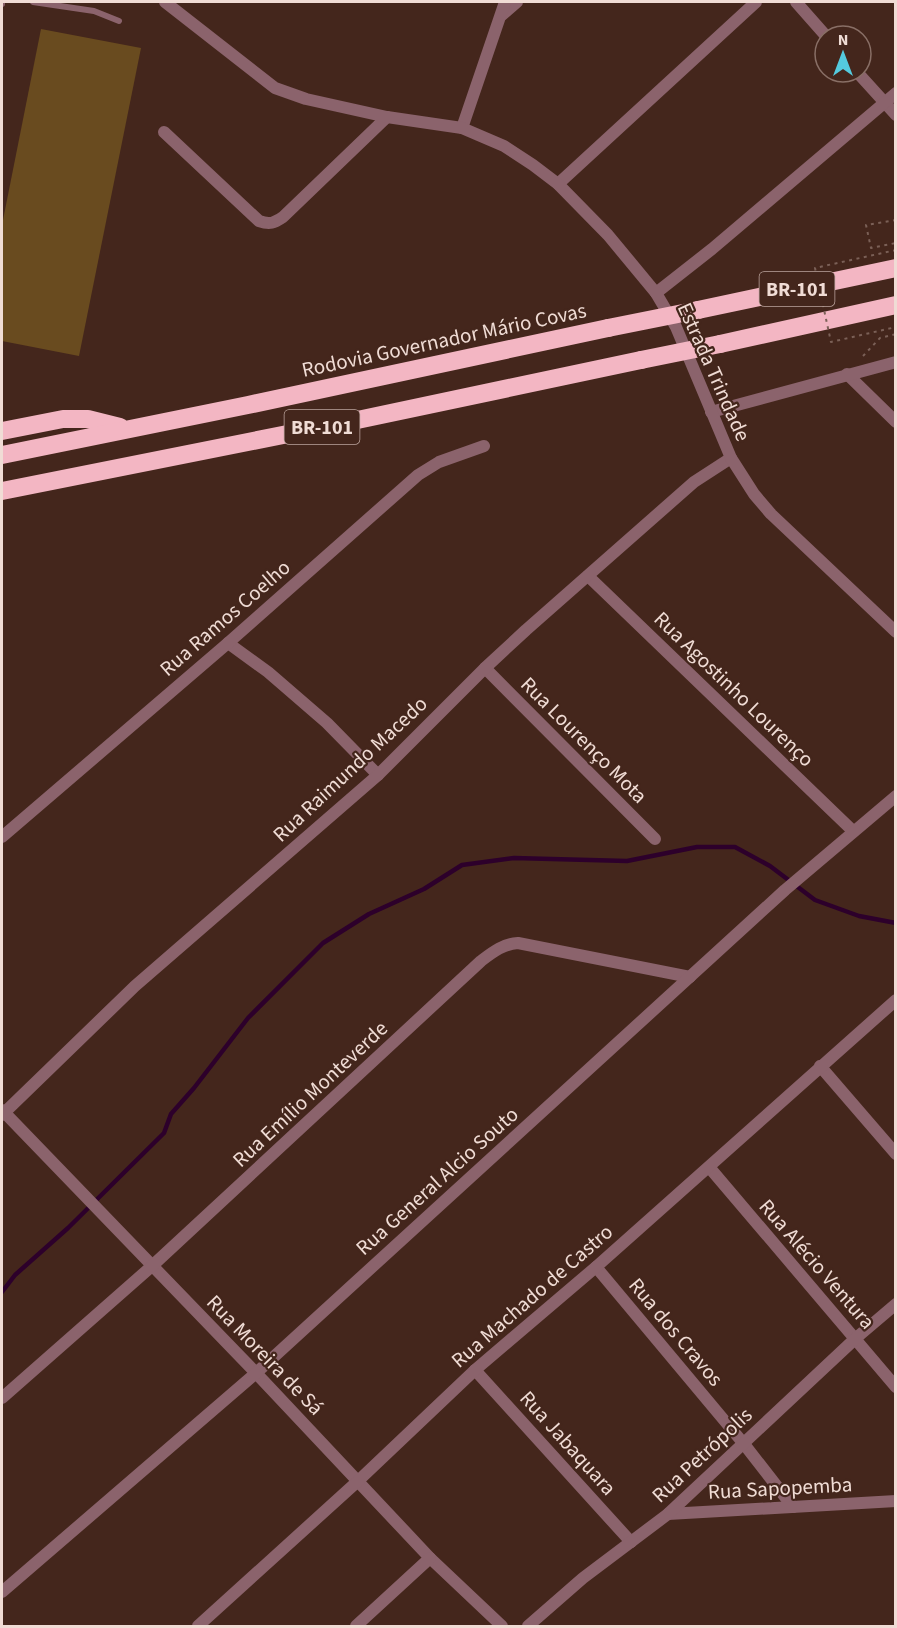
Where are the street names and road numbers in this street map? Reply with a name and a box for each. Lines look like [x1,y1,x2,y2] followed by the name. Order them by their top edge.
[760,272,834,306] road number: BR-101
[299,295,589,385] street label: Rodovia Governador Mário Covas
[670,298,758,446] street label: Estrada Trindade
[284,410,360,444] road number: BR-101
[153,553,297,683] street label: Rua Ramos Coelho
[647,604,821,774] street label: Rua Agostinho Lourenço
[514,670,654,810] street label: Rua Lourenço Mota
[266,689,434,849] street label: Rua Raimundo Macedo
[226,1014,394,1174] street label: Rua Emílio Monteverde
[349,1100,525,1262] street label: Rua General Alcio Souto
[752,1192,882,1336] street label: Rua Alécio Ventura
[445,1217,619,1375] street label: Rua Machado de Castro
[622,1271,730,1393] street label: Rua dos Cravos
[200,1288,330,1422] street label: Rua Moreira de Sá
[513,1384,623,1502] street label: Rua Jabaquara
[645,1400,759,1510] street label: Rua Petrópolis
[707,1469,853,1507] street label: Rua Sapopemba

